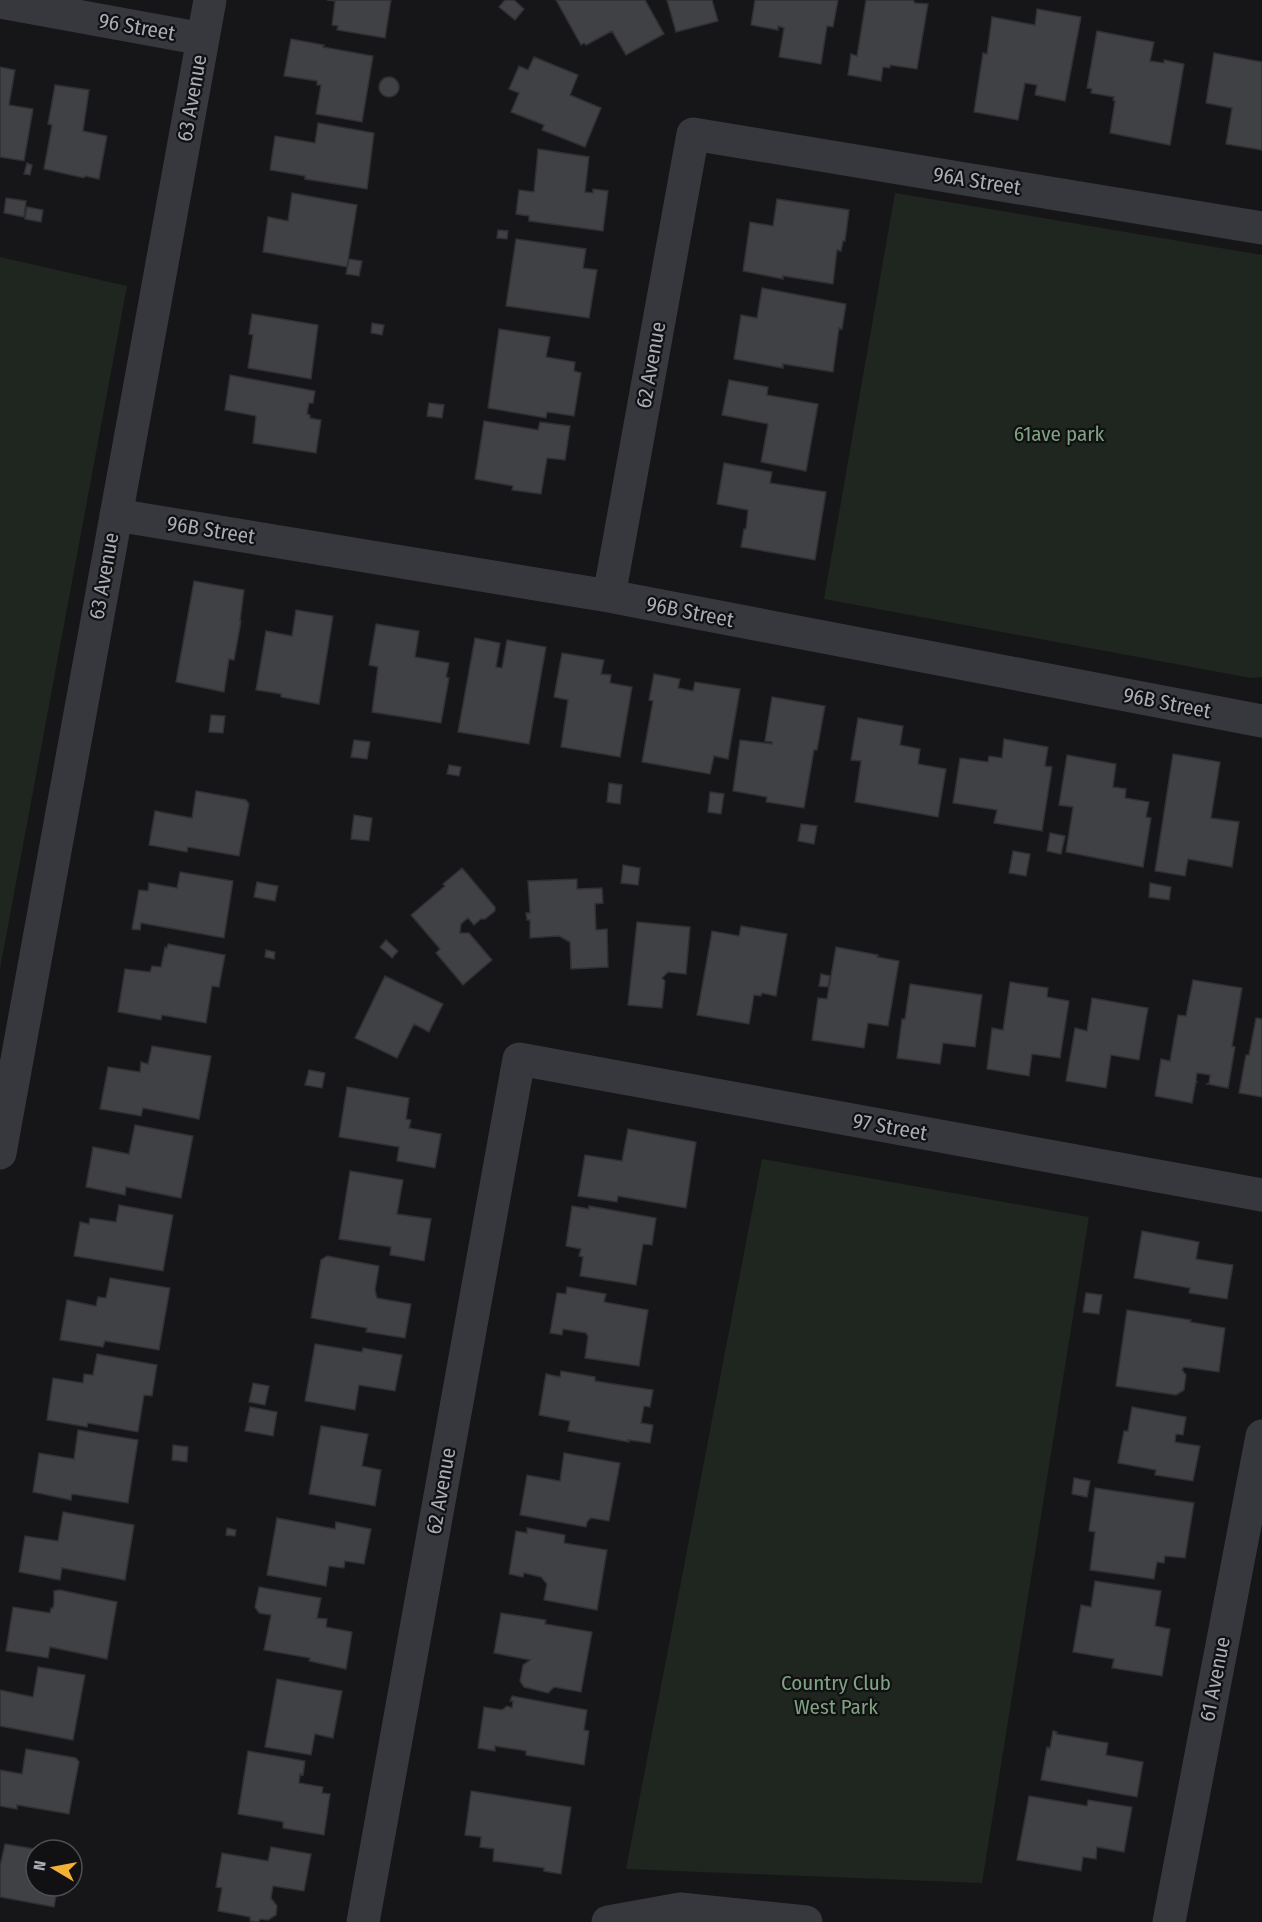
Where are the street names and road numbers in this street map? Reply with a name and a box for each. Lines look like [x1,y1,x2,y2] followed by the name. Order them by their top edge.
[97,7,177,47] street label: 96 Street
[172,53,212,143] street label: 63 Avenue
[931,161,1023,201] street label: 96A Street
[631,320,671,410] street label: 62 Avenue
[165,510,257,550] street label: 96B Street
[84,531,124,621] street label: 63 Avenue
[644,591,736,633] street label: 96B Street
[1121,682,1213,724] street label: 96B Street
[851,1108,929,1146] street label: 97 Street
[421,1446,461,1536] street label: 62 Avenue
[1194,1634,1236,1724] street label: 61 Avenue

